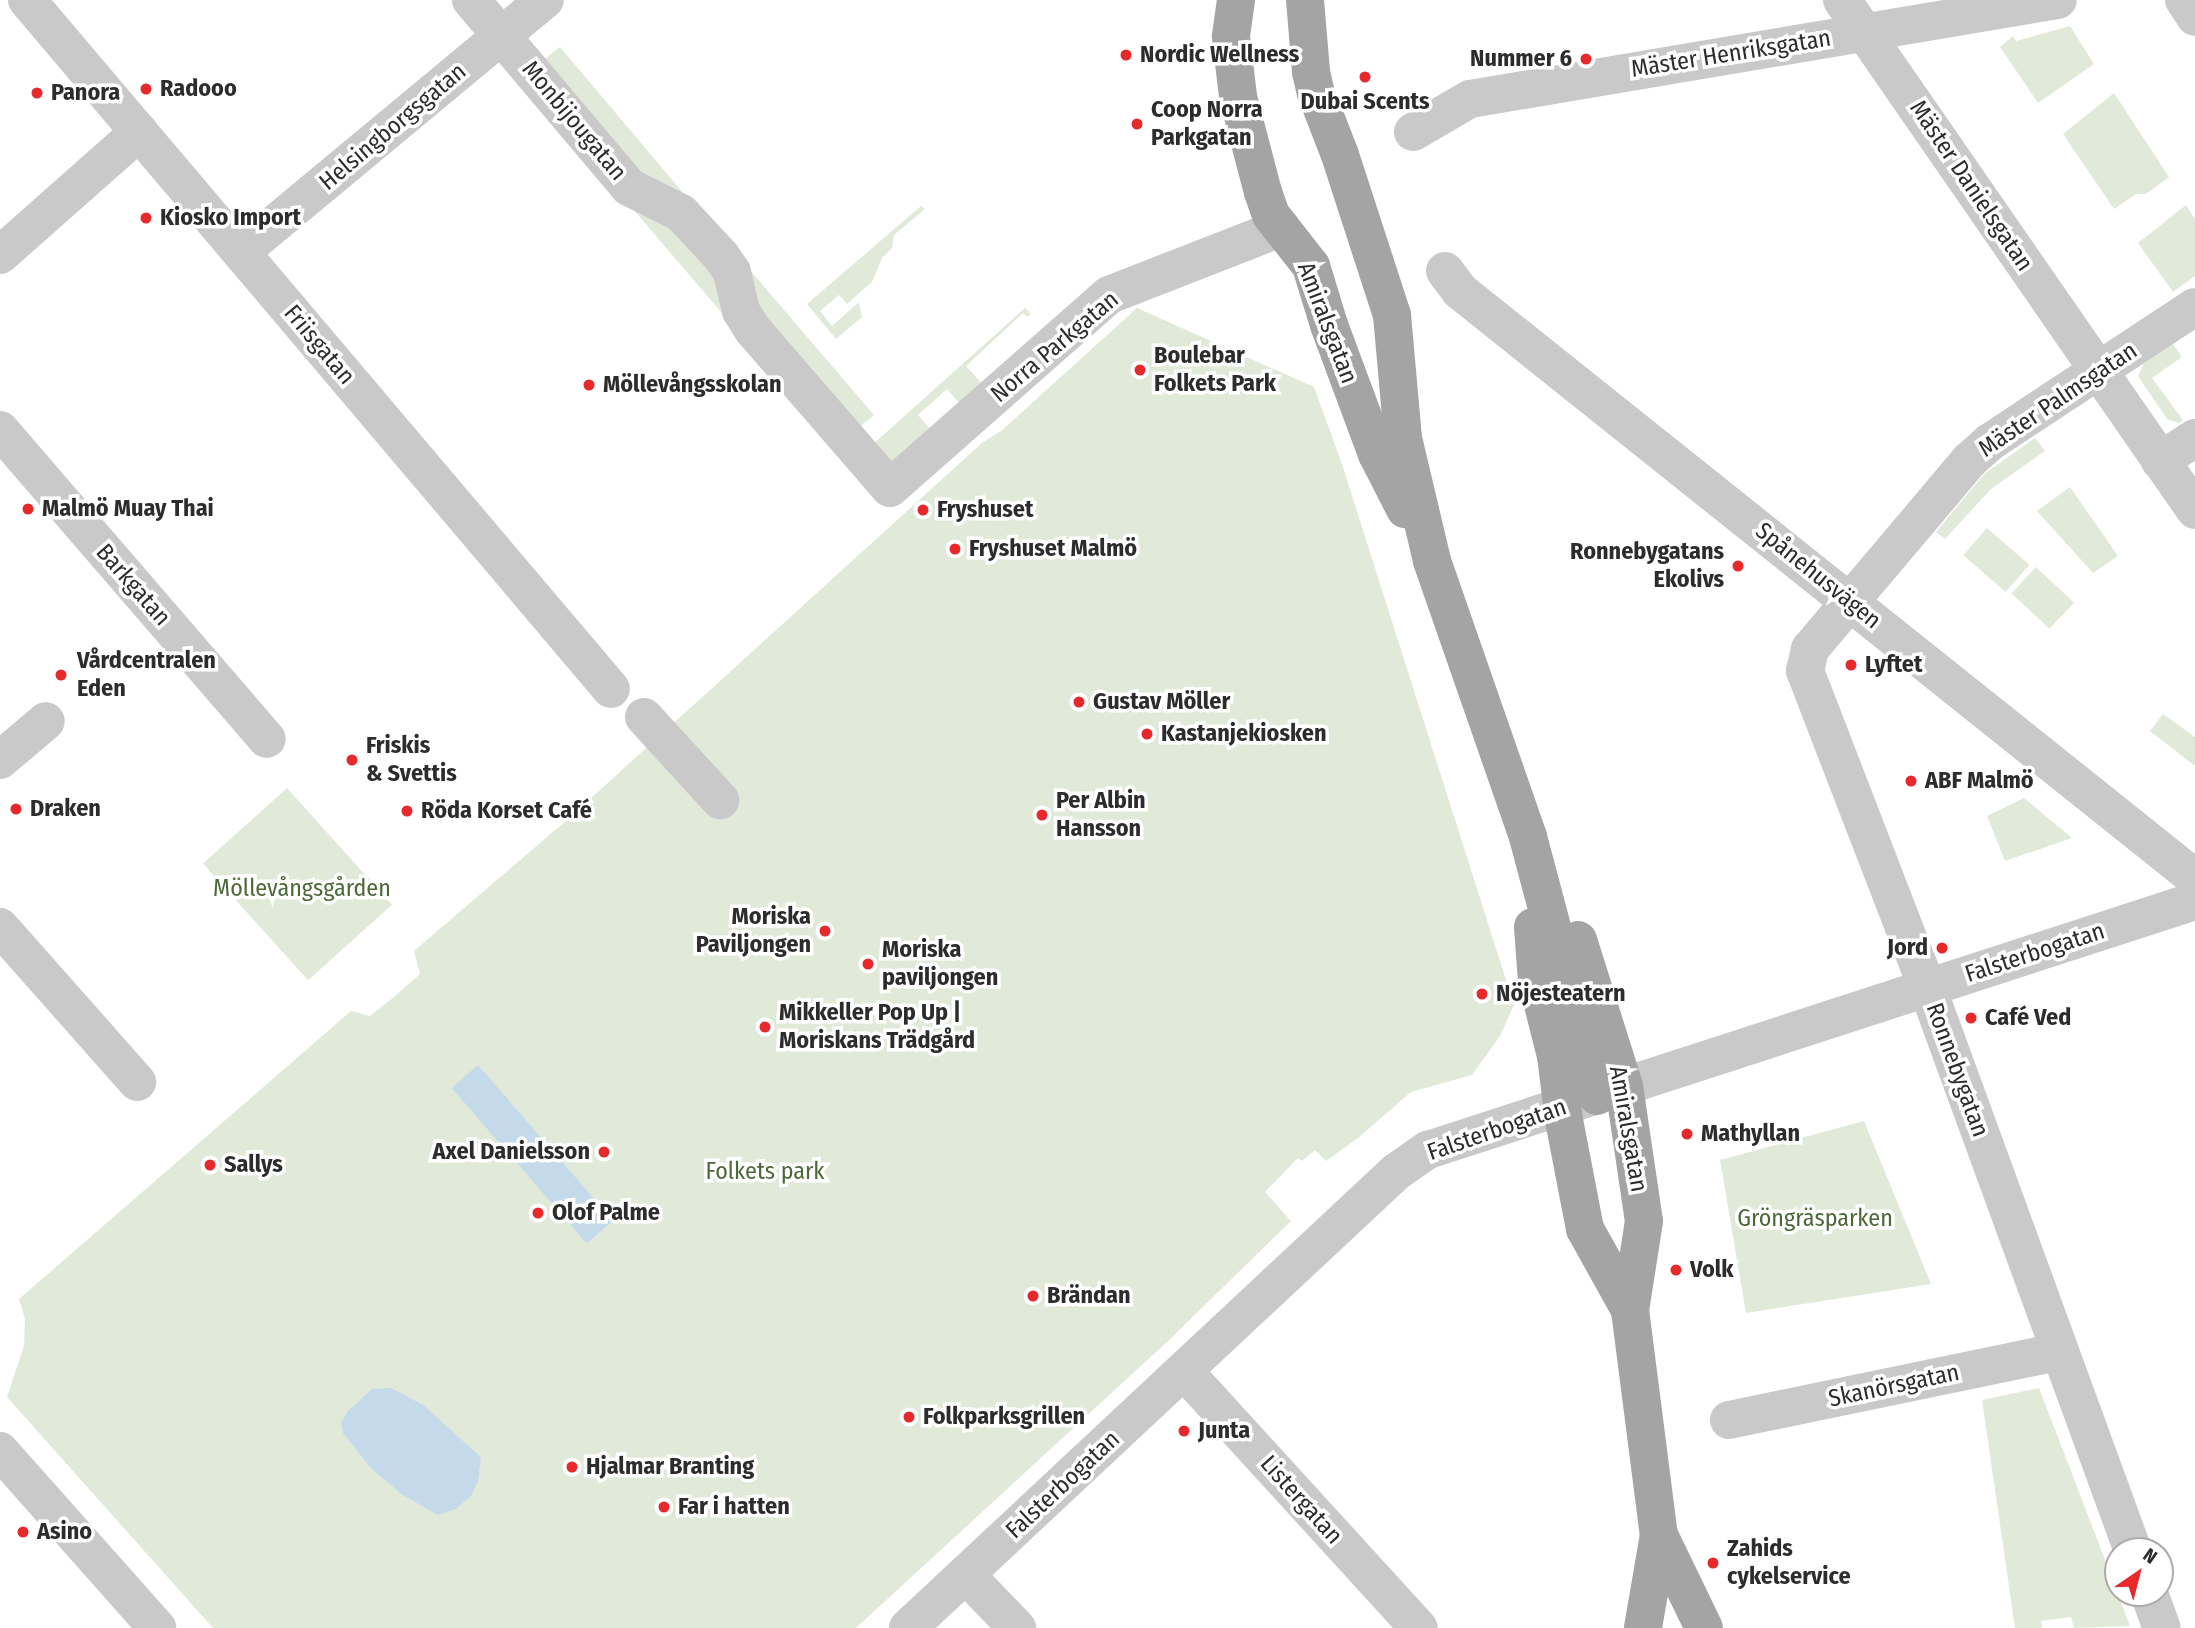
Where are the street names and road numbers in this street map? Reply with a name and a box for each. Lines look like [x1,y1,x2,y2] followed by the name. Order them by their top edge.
[1629,24,1833,84] street label: Mäster Henriksgatan
[516,55,632,187] street label: Monbijougatan
[314,57,472,197] street label: Helsingborgsgatan
[1903,95,2039,277] street label: Mäster Danielsgatan
[1291,258,1363,388] street label: Amiralsgatan
[985,285,1125,409] street label: Norra Parkgatan
[277,299,361,391] street label: Friisgatan
[1973,336,2143,464] street label: Mäster Palmsgatan
[1749,517,1887,635] street label: Spånehusvägen
[90,538,176,632] street label: Barkgatan
[1962,917,2108,989] street label: Falsterbogatan
[1919,999,1995,1141] street label: Ronnebygatan
[1603,1064,1653,1194] street label: Amiralsgatan
[1424,1093,1570,1167] street label: Falsterbogatan
[1826,1358,1962,1414] street label: Skanörsgatan
[1000,1425,1126,1545] street label: Falsterbogatan
[1254,1450,1348,1550] street label: Listergatan

